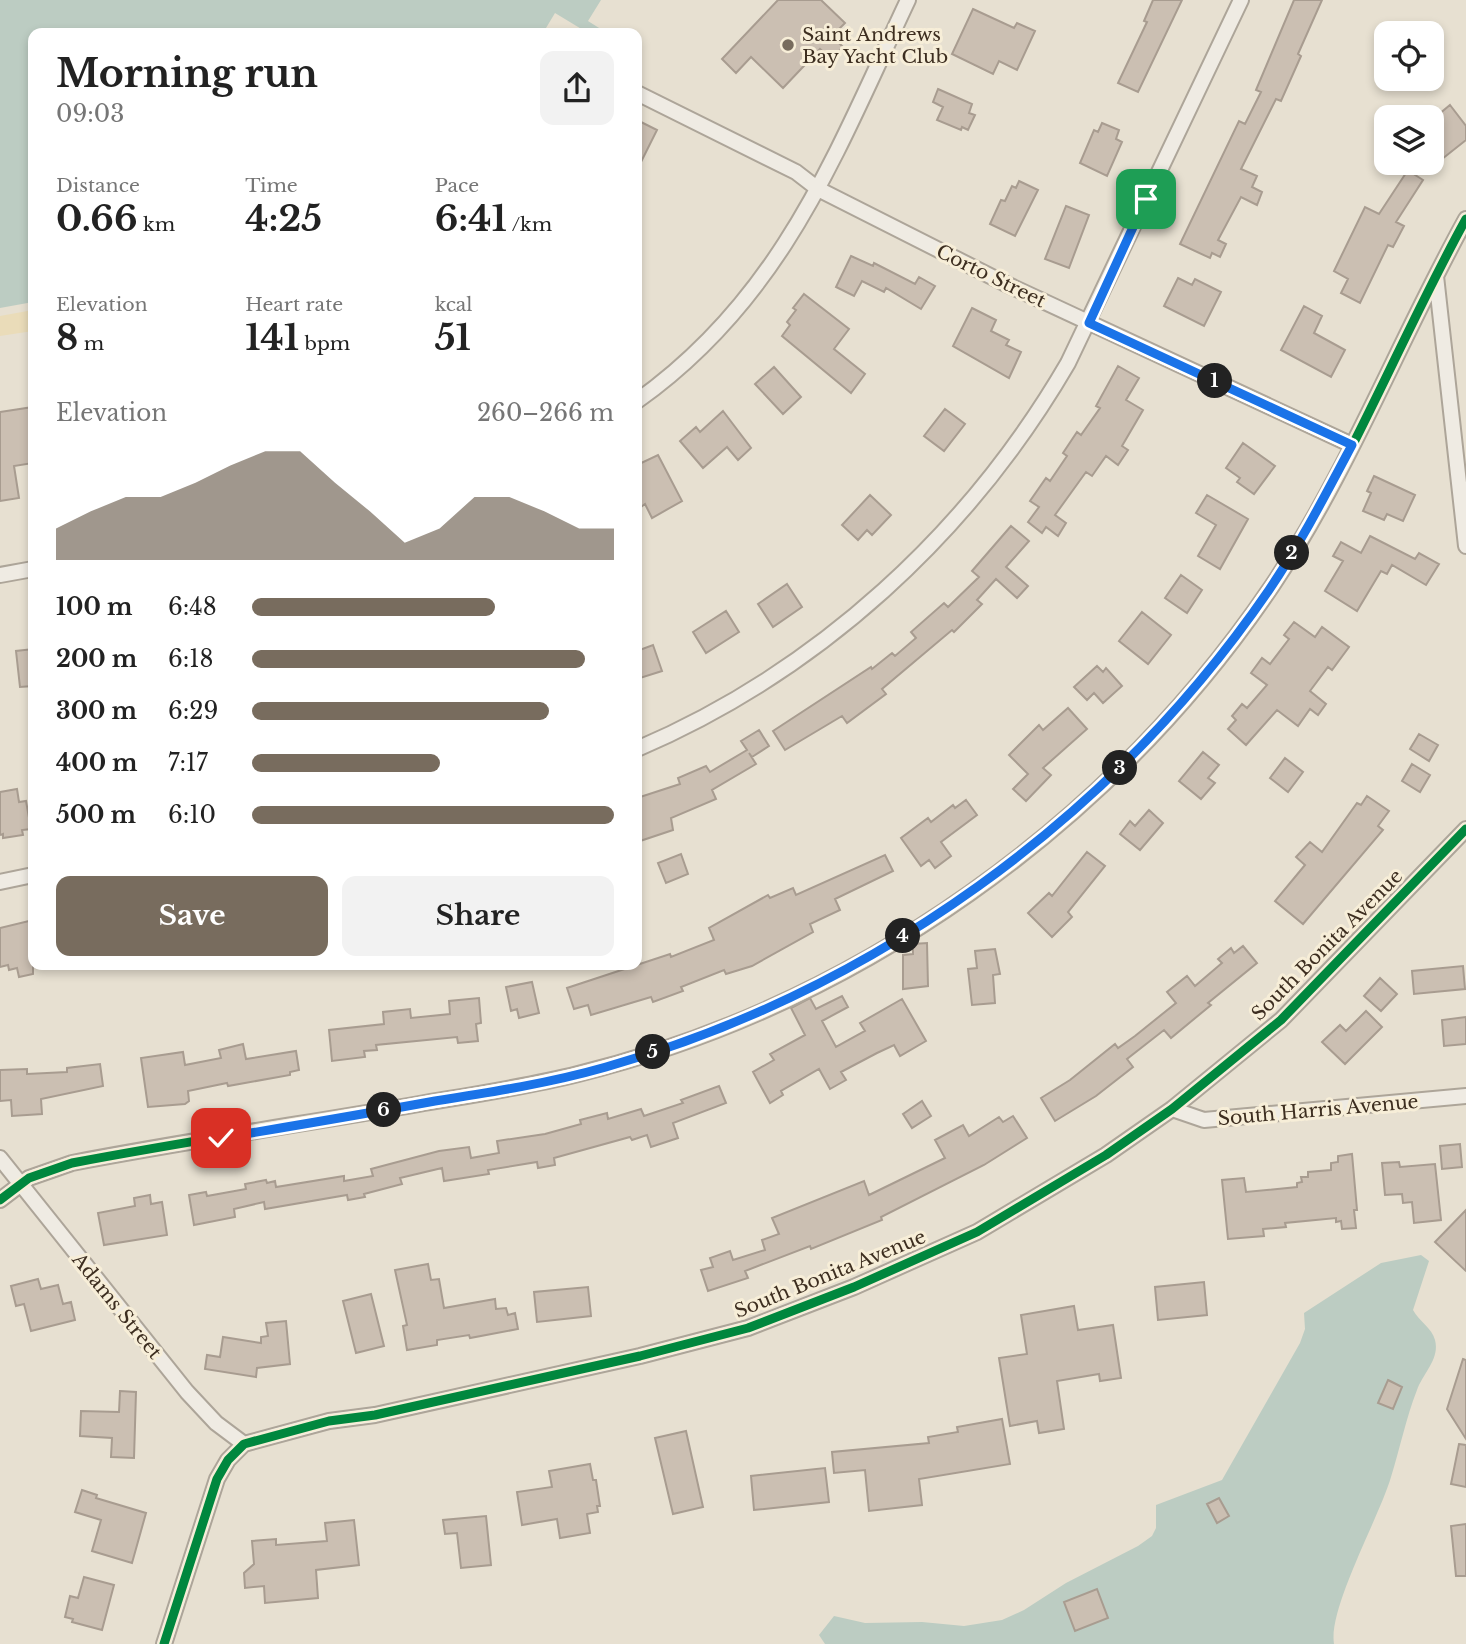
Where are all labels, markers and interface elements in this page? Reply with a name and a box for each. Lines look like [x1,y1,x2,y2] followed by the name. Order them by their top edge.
[1374,21,1444,175] map controls
[1374,21,1444,91] button: locate
[802,23,948,68] place label: Saint Andrews Bay Yacht Club
[780,37,796,53] marker: Saint Andrews Bay Yacht Club
[56,50,318,97] text: Morning run
[540,51,614,125] button: share
[56,100,124,128] text: 09:03
[1374,105,1444,175] button: layers
[1116,169,1176,229] pin
[56,174,140,197] text: Distance
[245,174,298,197] text: Time
[435,174,479,197] text: Pace
[1127,180,1165,218] icon: arrive
[56,197,138,240] text: 0.66
[245,197,322,240] text: 4:25
[435,197,507,240] text: 6:41
[138,213,175,236] text: km
[507,213,552,236] text: /km
[933,240,1050,313] street label: Corto Street
[56,293,148,316] text: Elevation
[245,293,343,316] text: Heart rate
[435,293,473,316] text: kcal
[56,316,78,359] text: 8
[245,316,299,359] text: 141
[435,316,471,359] text: 51
[78,332,104,355] text: m
[299,332,350,355] text: bpm
[1198,364,1232,398] pin: 1
[1210,369,1219,392] text: 1
[56,399,167,427] text: Elevation
[477,399,614,427] text: 260–266 m
[1274,536,1310,570] pin: 2
[1285,541,1298,564] text: 2
[56,593,132,621] text: 100 m
[168,593,217,621] text: 6:48
[56,645,137,673] text: 200 m
[168,645,214,673] text: 6:18
[56,697,137,725] text: 300 m
[168,697,218,725] text: 6:29
[56,749,138,777] text: 400 m
[168,749,208,777] text: 7:17
[1102,750,1138,786] pin: 3
[1113,756,1126,779] text: 3
[56,801,136,829] text: 500 m
[168,801,216,829] text: 6:10
[1247,865,1407,1025] street label: South Bonita Avenue
[56,876,328,956] button: Save
[342,876,614,956] button: Share
[886,918,920,954] pin: 4
[896,924,909,947] text: 4
[636,1034,670,1070] pin: 5
[647,1040,658,1063] text: 5
[1217,1090,1419,1130] street label: South Harris Avenue
[366,1092,402,1128] pin: 6
[377,1098,390,1121] text: 6
[191,1108,251,1168] pin
[202,1119,240,1157] icon: check
[731,1225,929,1323] street label: South Bonita Avenue
[67,1248,167,1364] street label: Adams Street

